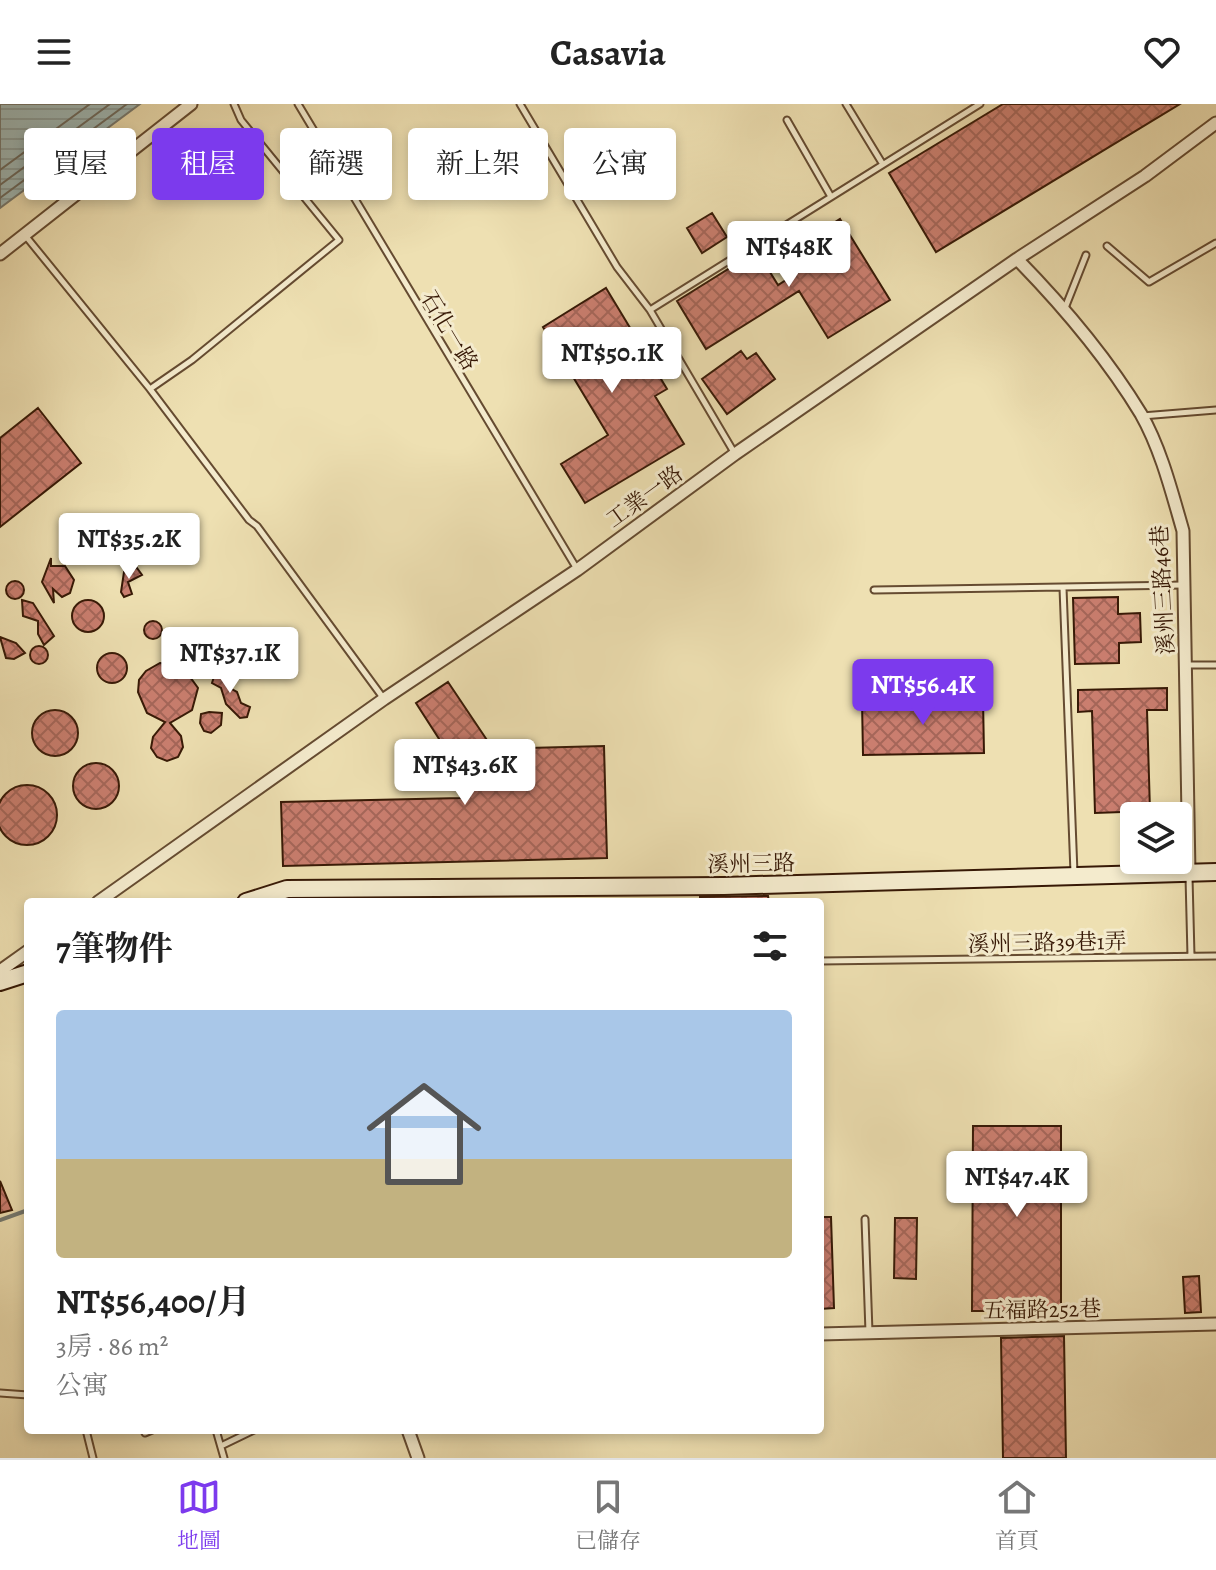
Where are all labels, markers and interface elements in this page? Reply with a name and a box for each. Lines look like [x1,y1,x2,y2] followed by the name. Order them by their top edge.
[550,28,666,77] text: Casavia
[32,30,76,74] icon: menu
[1140,30,1184,74] icon: heart
[24,128,136,200] chip: 買屋
[152,128,264,200] chip: 租屋
[280,128,392,200] chip: 篩選
[408,128,548,200] chip: 新上架
[564,128,676,200] chip: 公寓
[724,221,854,289] pin: NT$48K
[745,229,833,264] text: NT$48K
[414,285,485,376] street label: 石化一路
[529,327,695,395] pin: NT$50.1K
[560,335,664,370] text: NT$50.1K
[600,459,689,535] street label: 工業一路
[46,513,212,581] pin: NT$35.2K
[77,521,181,556] text: NT$35.2K
[1145,524,1181,656] street label: 溪州三路46巷
[147,627,313,695] pin: NT$37.1K
[179,635,281,670] text: NT$37.1K
[840,659,1006,727] pin: NT$56.4K
[870,667,976,702] text: NT$56.4K
[382,739,548,807] pin: NT$43.6K
[412,747,518,782] text: NT$43.6K
[1120,802,1192,874] map controls
[1120,802,1192,874] button: layers
[707,848,795,880] street label: 溪州三路
[748,924,792,968] icon: filters
[56,925,173,972] text: 7筆物件
[967,927,1127,959] street label: 溪州三路39巷1弄
[352,1062,496,1206] icon: home
[934,1151,1100,1219] pin: NT$47.4K
[964,1159,1070,1194] text: NT$47.4K
[56,1278,250,1325] text: NT$56,400/月
[983,1294,1101,1326] street label: 五福路252巷
[56,1329,168,1364] text: 3房 · 86 m²
[56,1368,108,1403] text: 公寓
[177,1475,221,1556] tab: 地圖
[575,1475,641,1556] tab: 已儲存
[995,1475,1039,1556] tab: 首頁

